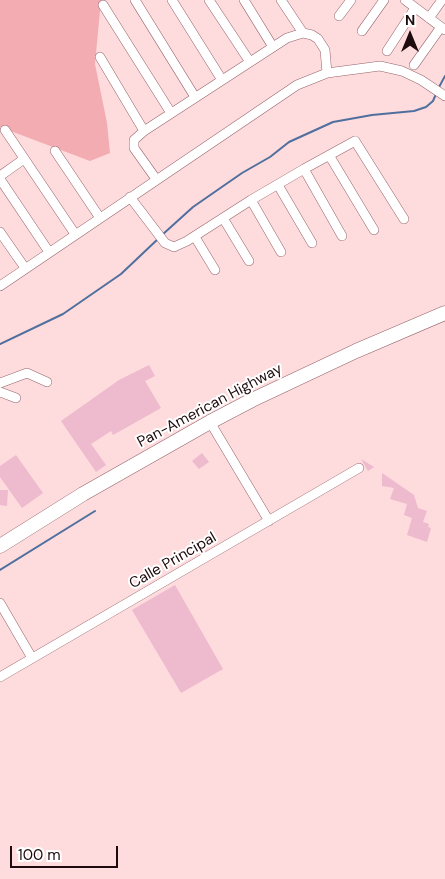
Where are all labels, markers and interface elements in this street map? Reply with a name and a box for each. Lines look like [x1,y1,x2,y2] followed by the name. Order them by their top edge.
[385,10,435,60] north arrow
[405,11,415,29] text: N
[135,360,285,452] street label: Pan-American Highway
[126,529,220,593] street label: Calle Principal
[12,836,120,868] scale bar
[18,845,61,865] text: 100 m

